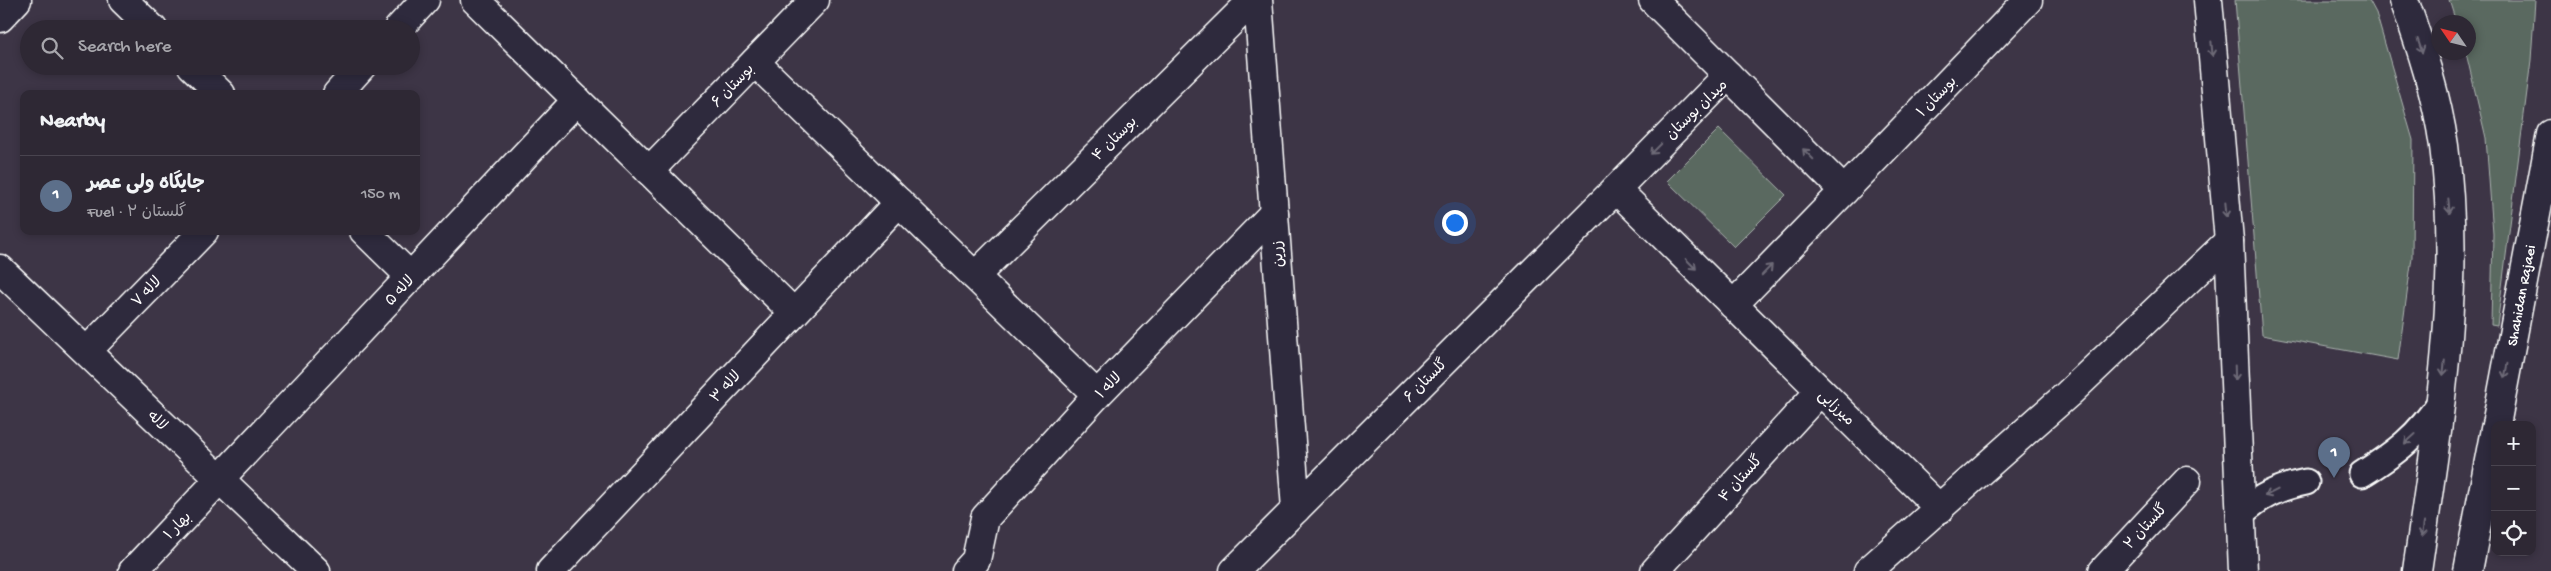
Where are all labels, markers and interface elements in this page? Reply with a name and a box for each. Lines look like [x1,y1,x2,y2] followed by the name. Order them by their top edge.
[2431,15,2476,60] north arrow
[20,20,420,75] search box
[38,34,66,62] icon: search
[78,36,172,59] text: Search here
[2416,38,2425,53] one-way arrow
[2207,40,2217,56] one-way arrow
[708,61,759,112] street label: بوستان ۶
[1914,73,1961,122] street label: بوستان ۱
[1663,77,1732,144] street label: میدان بوستان
[40,110,105,135] text: Nearby
[1089,113,1142,166] street label: بوستان ۴
[1650,142,1662,155] one-way arrow
[1802,149,1814,161] one-way arrow
[87,173,205,196] text: جایگاه ولی عصر
[53,186,59,205] text: 1
[361,186,400,205] text: 150 m
[2444,197,2454,213] one-way arrow
[2222,202,2231,218] one-way arrow
[87,204,186,223] text: Fuel · گلستان ۲
[1442,210,1468,236] your location
[1269,240,1289,268] street label: زرین
[2504,244,2541,348] street label: Shahidan Rajaei
[1685,257,1697,270] one-way arrow
[1761,264,1773,276] one-way arrow
[382,272,419,310] street label: لاله ۵
[129,273,166,311] street label: لاله ۷
[1399,354,1452,407] street label: گلستان ۶
[2439,359,2449,375] one-way arrow
[2500,363,2510,379] one-way arrow
[2230,364,2240,380] one-way arrow
[707,368,746,407] street label: لاله ۳
[1093,369,1126,403] street label: لاله ۱
[1814,387,1858,430] street label: میرزایی
[143,408,170,435] street label: لاله
[2491,421,2536,556] map controls
[2491,421,2536,466] button: +
[2404,433,2417,445] one-way arrow
[2318,437,2350,478] pin: 1
[1714,451,1767,506] street label: گلستان ۴
[2491,466,2536,511] button: −
[2264,489,2279,498] one-way arrow
[2119,500,2172,554] street label: گلستان ۲
[161,509,196,544] street label: بهار ۱
[2491,511,2536,556] button: locate
[2418,520,2428,536] one-way arrow

